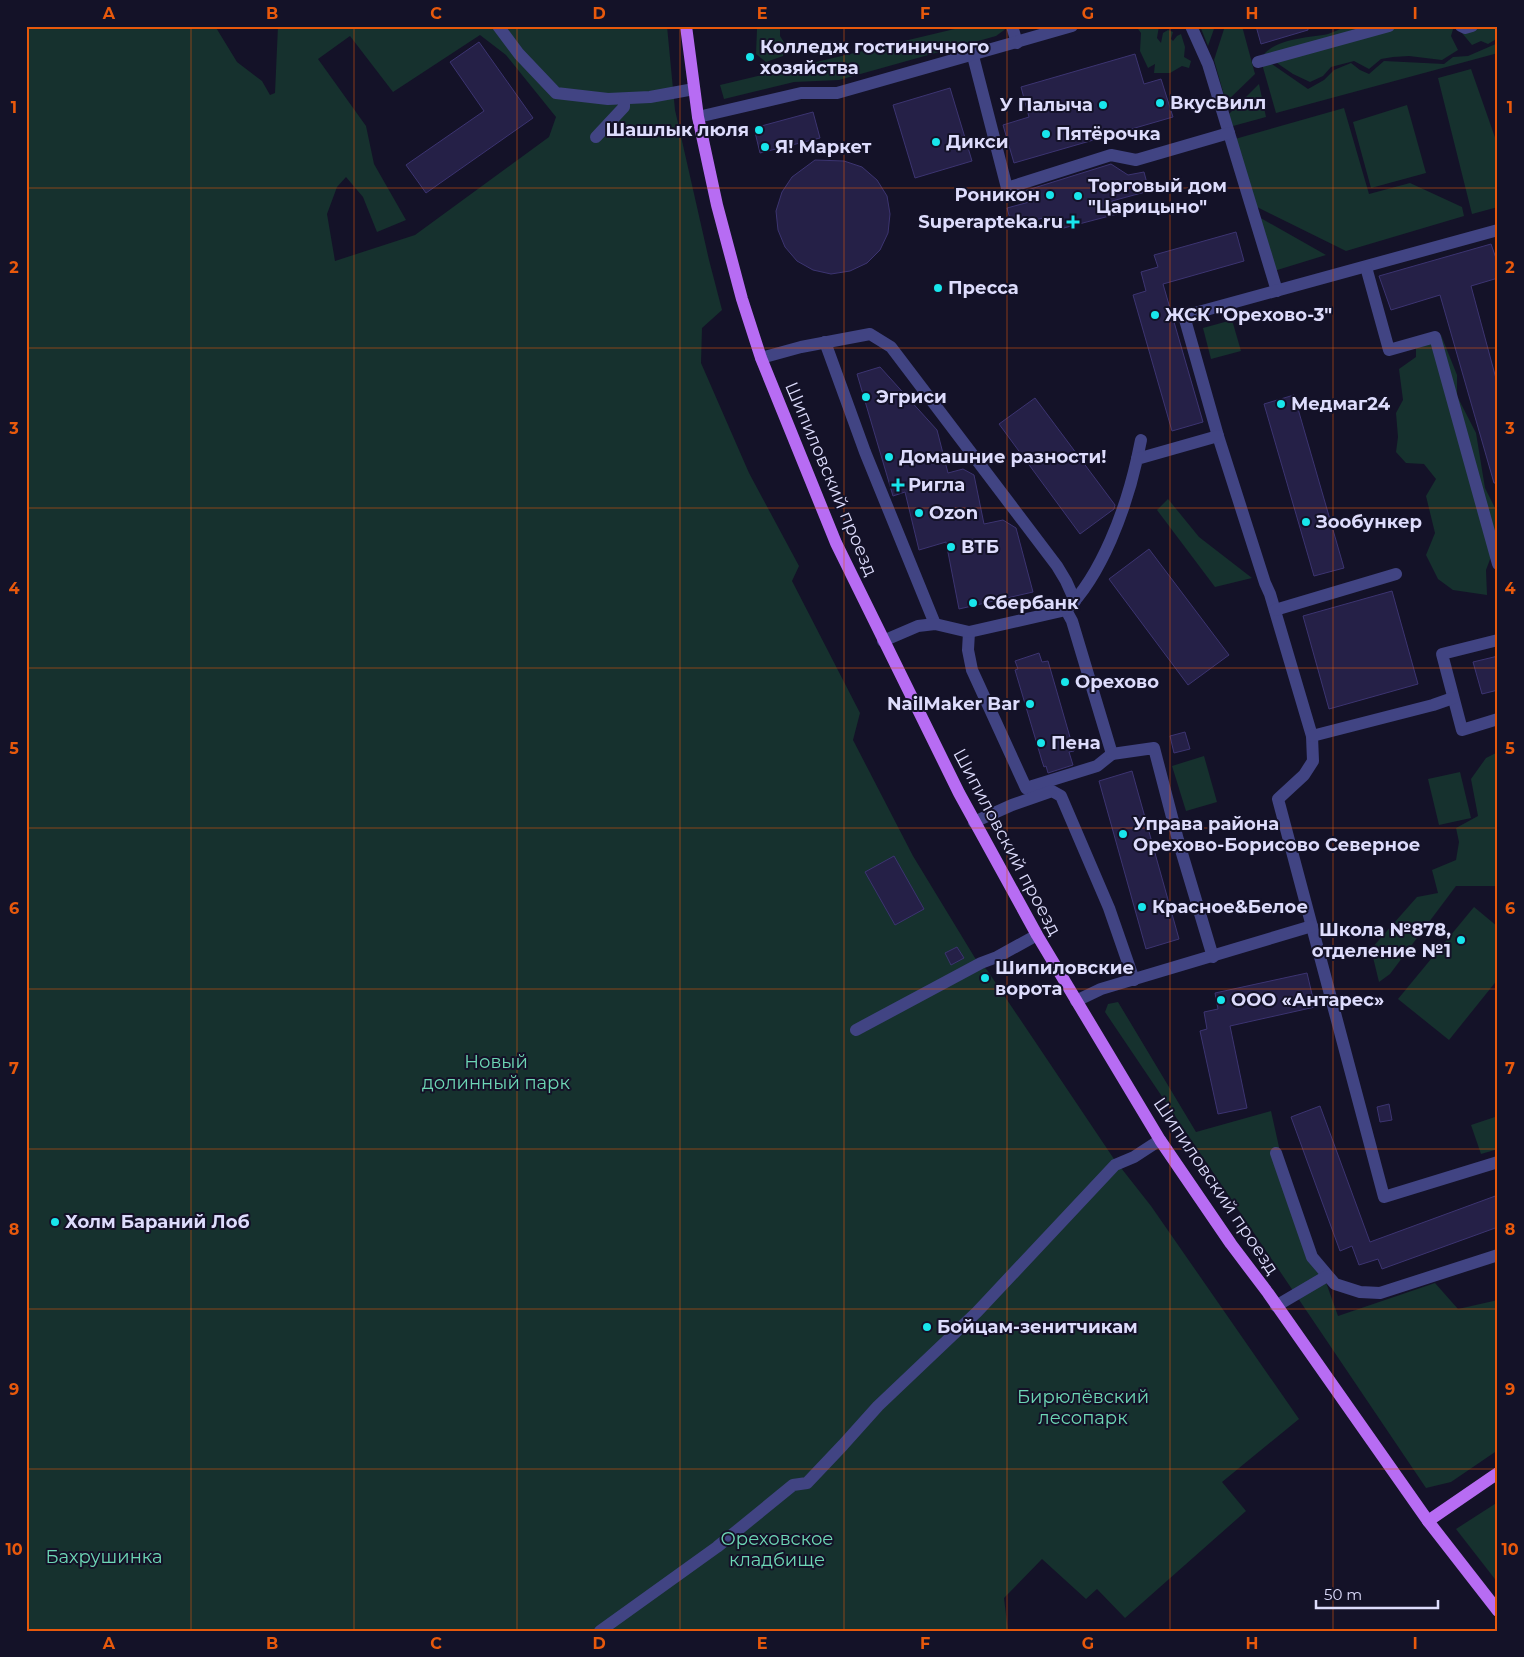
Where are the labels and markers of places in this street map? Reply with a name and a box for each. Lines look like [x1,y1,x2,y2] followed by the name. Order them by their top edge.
[760,36,989,79] place label: Колледж гостиничного хозяйcтва
[744,51,756,63] marker: Колледж гостиничного хозяйcтва
[1170,92,1266,114] place label: ВкусВилл
[1000,94,1093,116] place label: У Палыча
[1154,97,1166,109] marker: ВкусВилл
[1097,99,1109,111] marker: У Палыча
[605,119,749,141] place label: Шашлык люля
[1056,123,1161,145] place label: Пятёрочка
[753,124,765,136] marker: Шашлык люля
[1040,128,1052,140] marker: Пятёрочка
[946,131,1008,153] place label: Дикси
[775,136,872,158] place label: Я! Маркет
[930,136,942,148] marker: Дикси
[759,141,771,153] marker: Я! Маркет
[1088,175,1227,218] place label: Торговый дом "Царицыно"
[955,184,1040,206] place label: Роникон
[1044,189,1056,201] marker: Роникон
[1072,190,1084,202] marker: Торговый дом "Царицыно"
[918,211,1063,233] place label: Superapteka.ru
[1067,216,1079,228] marker: Superapteka.ru
[948,277,1019,299] place label: Пресса
[932,282,944,294] marker: Пресса
[1165,304,1332,326] place label: ЖСК "Орехово-3"
[1149,309,1161,321] marker: ЖСК "Орехово-3"
[876,386,947,408] place label: Эгриси
[860,391,872,403] marker: Эгриси
[1291,393,1391,415] place label: Медмаг24
[1275,398,1287,410] marker: Медмаг24
[899,446,1106,468] place label: Домашние разности!
[883,451,895,463] marker: Домашние разности!
[908,474,965,496] place label: Ригла
[892,479,904,491] marker: Ригла
[929,502,978,524] place label: Ozon
[913,507,925,519] marker: Ozon
[1315,511,1422,533] place label: Зообункер
[1300,516,1312,528] marker: Зообункер
[961,536,999,558] place label: ВТБ
[945,541,957,553] marker: ВТБ
[983,592,1079,614] place label: Сбербанк
[967,597,979,609] marker: Сбербанк
[1075,671,1159,693] place label: Орехово
[1059,676,1071,688] marker: Орехово
[887,693,1020,715] place label: NailMaker Bar
[1024,698,1036,710] marker: NailMaker Bar
[1051,732,1101,754] place label: Пена
[1035,737,1047,749] marker: Пена
[1133,813,1420,856] place label: Управа района Орехово-Борисово Северное
[1117,828,1129,840] marker: Управа района Орехово-Борисово Северное
[1152,896,1308,918] place label: Красное&Белое
[1136,901,1148,913] marker: Красное&Белое
[1312,919,1451,962] place label: Школа №878, отделение №1
[1455,934,1467,946] marker: Школа №878, отделение №1
[995,957,1134,1000] place label: Шипиловские ворота
[979,972,991,984] marker: Шипиловские ворота
[1231,989,1384,1011] place label: ООО «Антарес»
[1215,994,1227,1006] marker: ООО «Антарес»
[65,1211,250,1233] place label: Холм Бараний Лоб
[49,1216,61,1228] marker: Холм Бараний Лоб
[937,1316,1138,1338] place label: Бойцам-зенитчикам
[921,1321,933,1333] marker: Бойцам-зенитчикам

